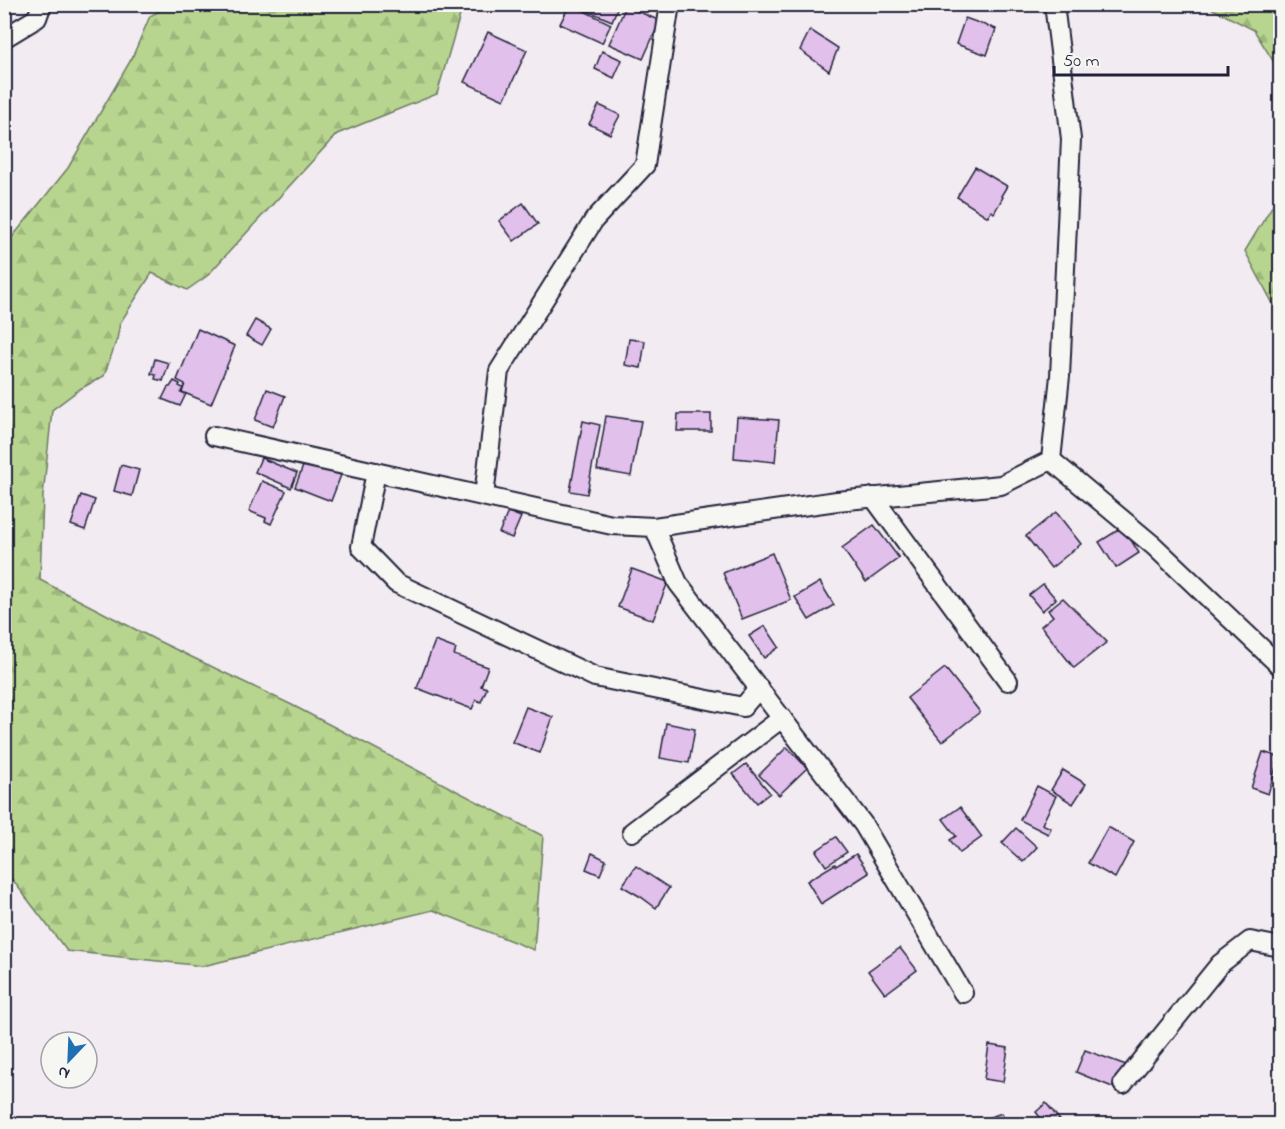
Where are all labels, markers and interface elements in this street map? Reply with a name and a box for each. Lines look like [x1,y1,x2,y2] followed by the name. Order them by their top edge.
[1054,39,1228,77] scale bar
[1063,49,1100,75] text: 50 m
[39,1030,99,1090] north arrow
[54,1059,74,1085] text: N

